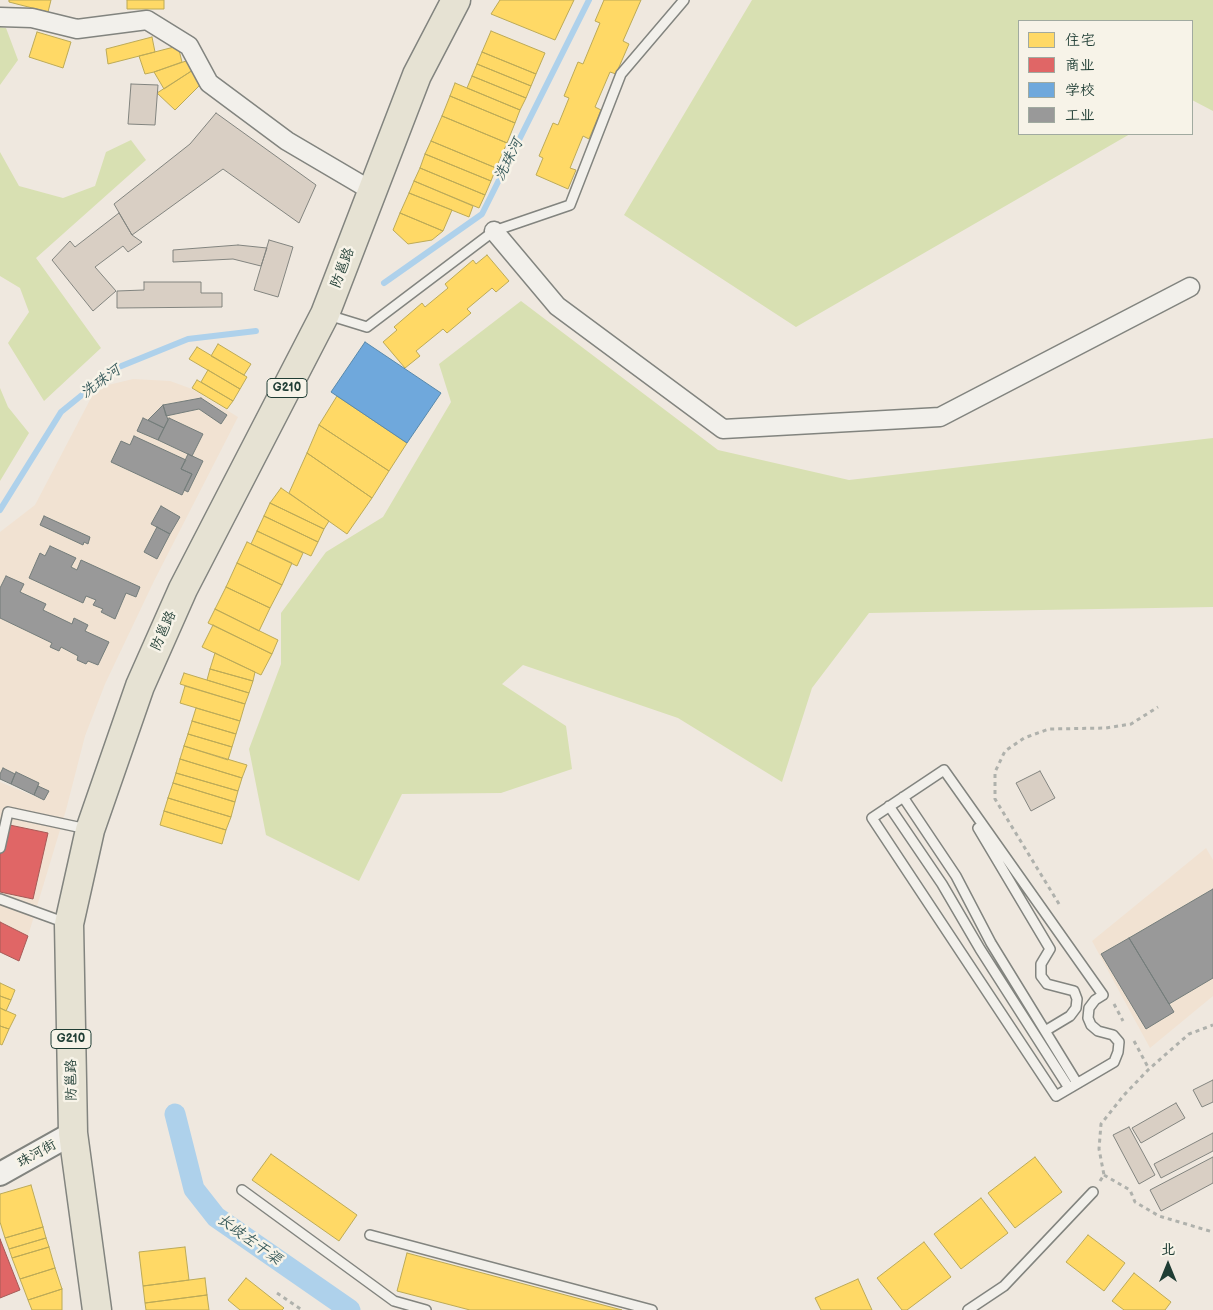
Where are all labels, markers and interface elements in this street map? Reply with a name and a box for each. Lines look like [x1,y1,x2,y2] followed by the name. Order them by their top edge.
[1018,20,1193,135] legend
[1065,31,1095,50] text: 住宅
[1065,56,1095,75] text: 商业
[1065,81,1095,100] text: 学校
[1065,106,1095,125] text: 工业
[491,136,527,184] water label: 洗珠河
[328,245,358,291] street label: 防邕路
[78,361,124,403] water label: 洗珠河
[267,378,307,398] road number: G210
[148,608,180,654] street label: 防邕路
[51,1030,91,1048] road number: G210
[63,1059,81,1101] street label: 防邕路
[15,1136,59,1172] street label: 珠河街
[213,1211,285,1269] water label: 长歧左干渠
[1143,1240,1193,1290] north arrow
[1161,1241,1175,1258] text: 北

